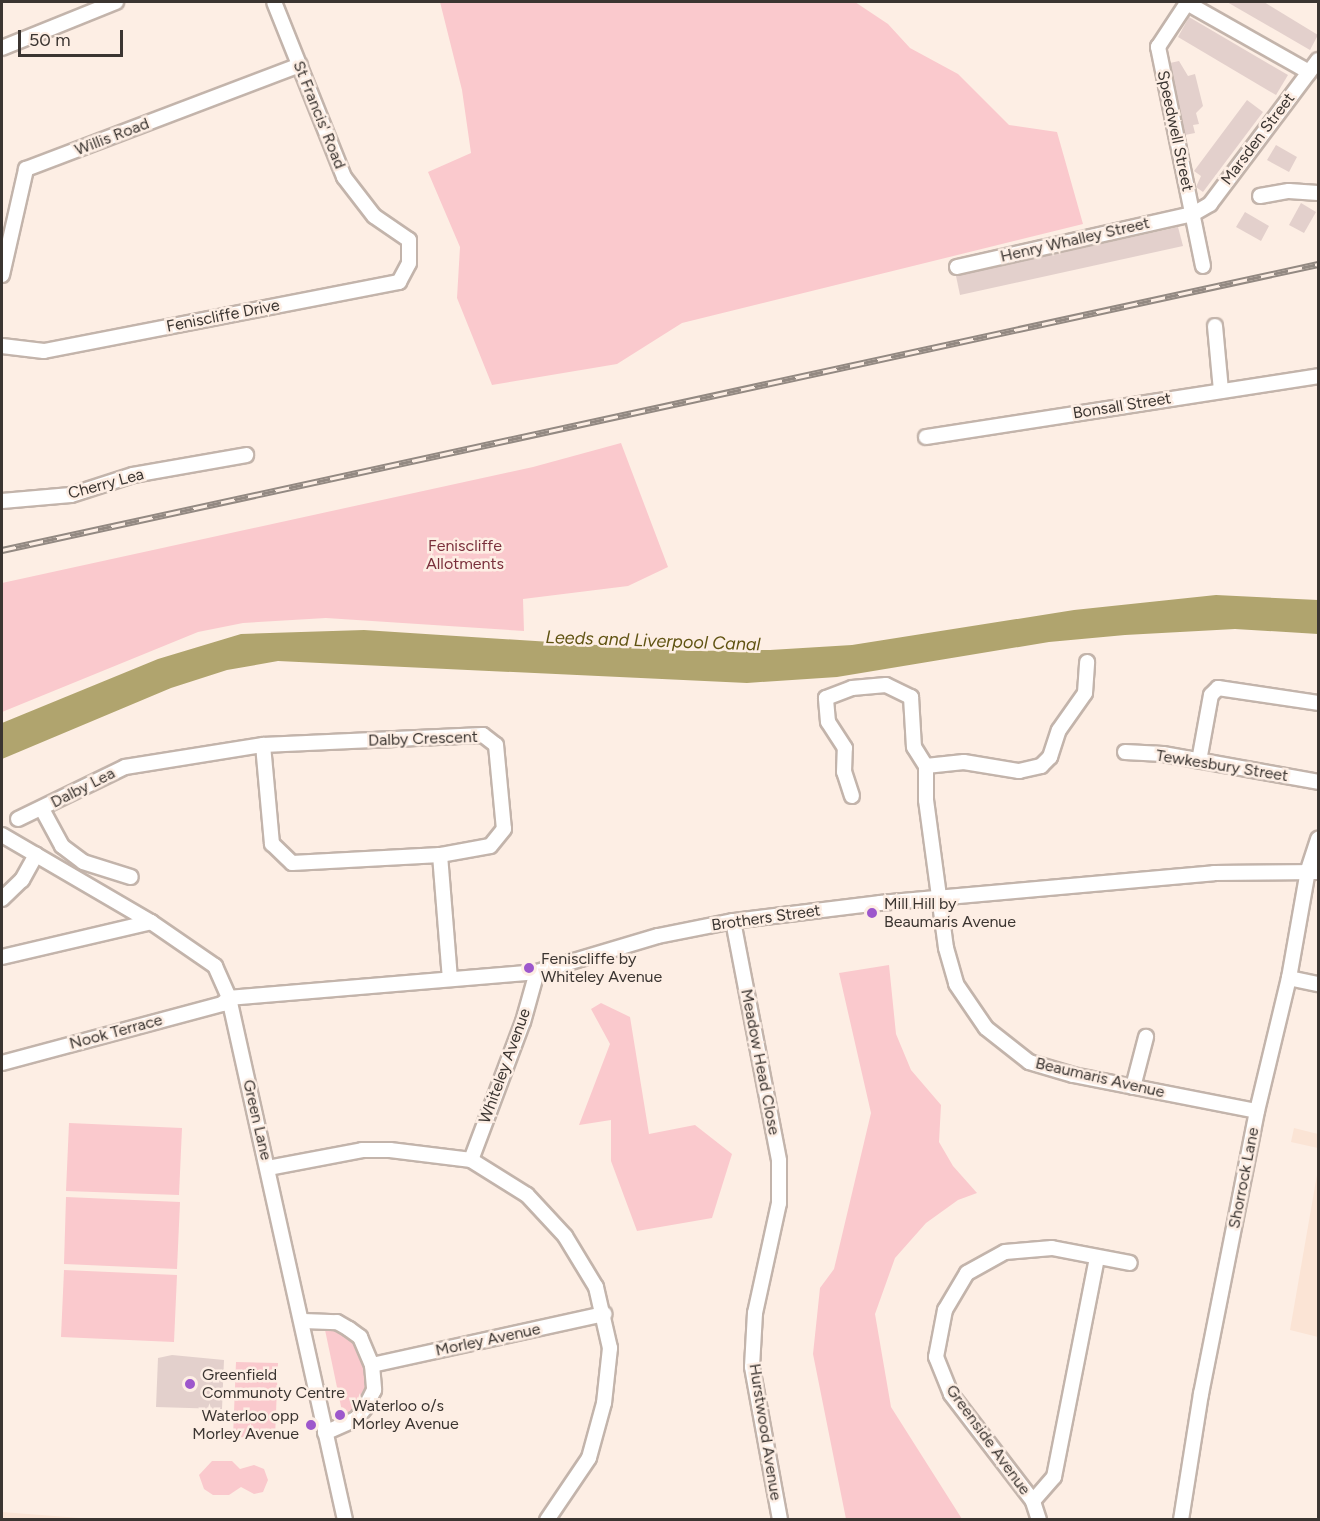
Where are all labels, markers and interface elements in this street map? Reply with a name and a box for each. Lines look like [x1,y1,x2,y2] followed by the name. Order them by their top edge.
[21,18,126,56] scale bar
[29,29,71,51] text: 50 m
[289,58,349,172] street label: St Francis' Road
[1153,69,1197,193] street label: Speedwell Street
[1217,89,1299,189] street label: Marsden Street
[72,114,152,160] street label: Willis Road
[998,213,1152,267] street label: Henry Whalley Street
[165,296,281,336] street label: Feniscliffe Drive
[1071,389,1173,423] street label: Bonsall Street
[66,465,146,503] street label: Cherry Lea
[426,536,504,574] park label: Feniscliffe Allotments
[545,626,761,656] water label: Leeds and Liverpool Canal
[368,727,478,751] street label: Dalby Crescent
[1155,746,1289,786] street label: Tewkesbury Street
[48,764,118,812] street label: Dalby Lea
[884,894,1016,932] place label: Mill Hill by Beaumaris Avenue
[710,901,822,935] street label: Brothers Street
[865,906,879,920] marker: Mill Hill by Beaumaris Avenue
[541,949,662,987] place label: Feniscliffe by Whiteley Avenue
[522,961,536,975] marker: Feniscliffe by Whiteley Avenue
[736,987,784,1137] street label: Meadow Head Close
[475,1006,535,1126] street label: Whiteley Avenue
[67,1010,165,1054] street label: Nook Terrace
[1034,1054,1166,1102] street label: Beaumaris Avenue
[238,1078,276,1162] street label: Green Lane
[1225,1126,1263,1230] street label: Shorrock Lane
[434,1320,542,1360] street label: Morley Avenue
[745,1362,785,1502] street label: Hurstwood Avenue
[202,1365,345,1403] place label: Greenfield Communoty Centre
[183,1377,197,1391] marker: Greenfield Communoty Centre
[942,1381,1034,1499] street label: Greenside Avenue
[352,1396,459,1434] place label: Waterloo o/s Morley Avenue
[192,1406,299,1444] place label: Waterloo opp Morley Avenue
[333,1408,347,1422] marker: Waterloo o/s Morley Avenue
[304,1418,318,1432] marker: Waterloo opp Morley Avenue

